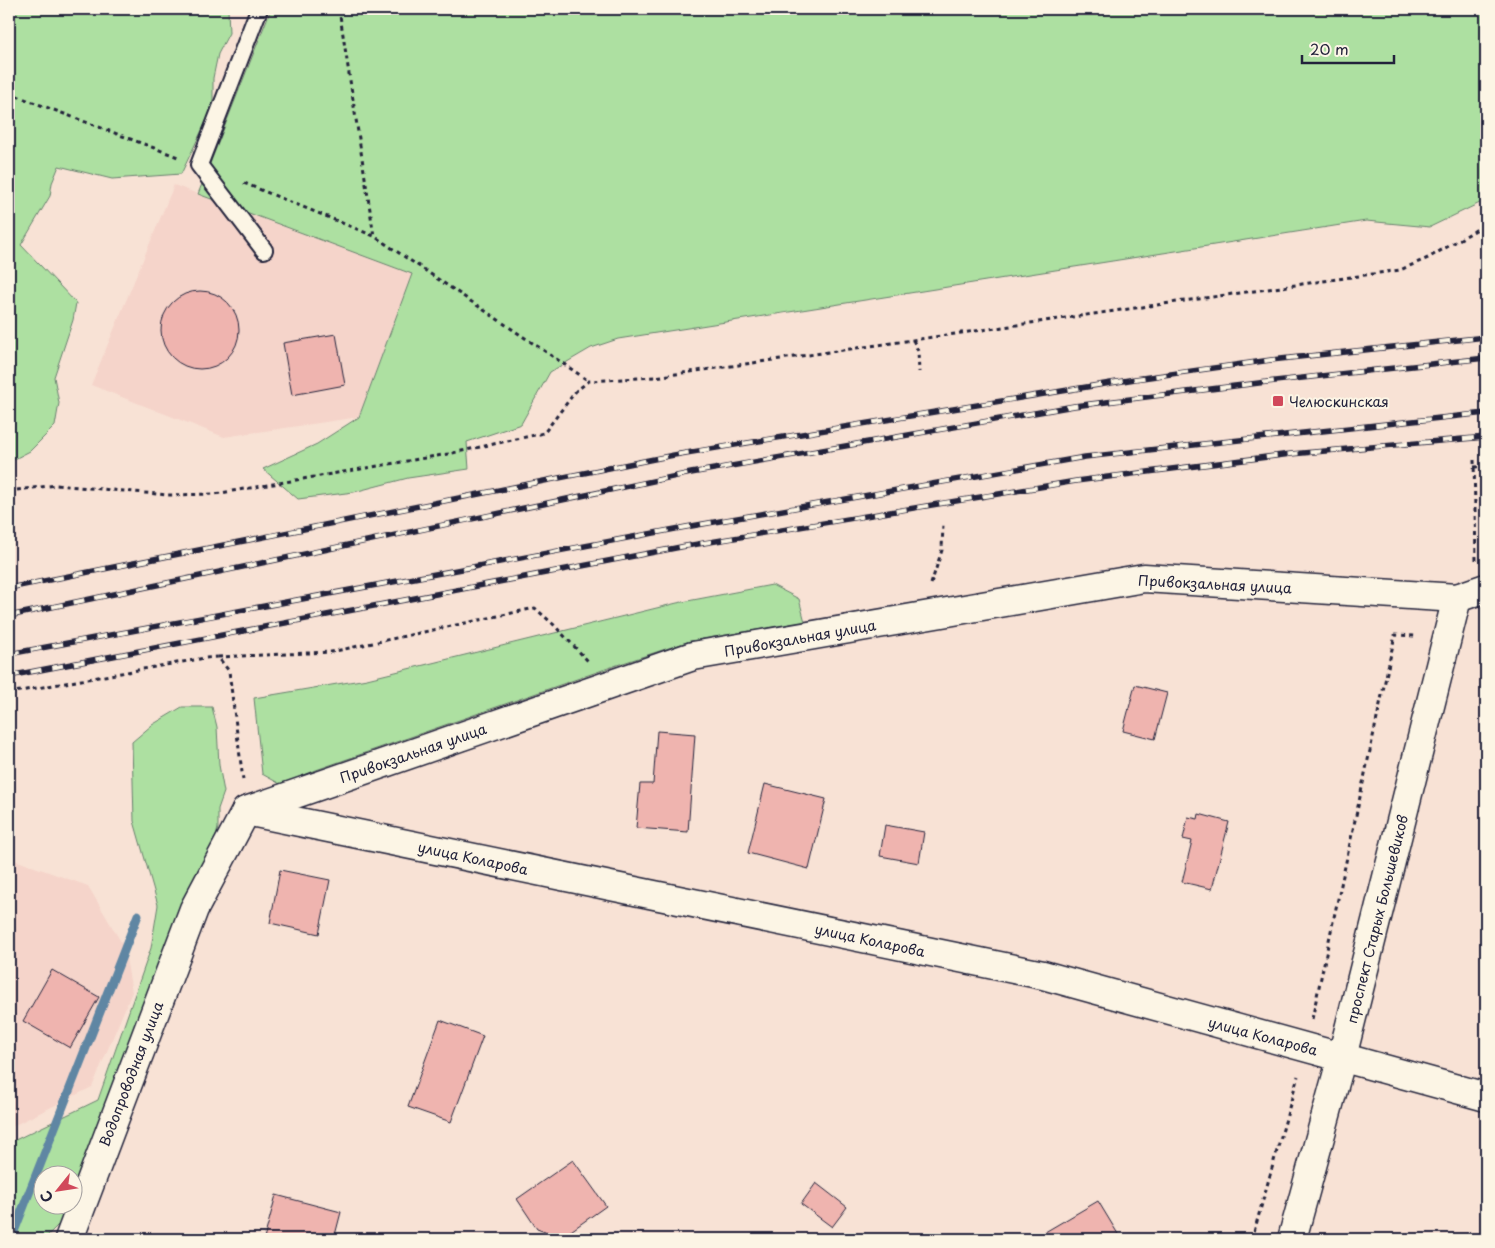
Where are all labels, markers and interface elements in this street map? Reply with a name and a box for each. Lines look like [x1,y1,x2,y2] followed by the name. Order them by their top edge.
[1302,32,1395,64] scale bar
[1310,37,1349,60] text: 20 m
[1289,391,1389,412] place label: Челюскинская
[1271,394,1285,408] marker: Челюскинская
[1138,569,1293,599] street label: Привокзальная улица
[722,614,878,662] street label: Привокзальная улица
[337,718,489,788] street label: Привокзальная улица
[1341,812,1413,1026] street label: проспект Старых Большевиков
[416,836,530,880] street label: улица Коларова
[813,918,927,962] street label: улица Коларова
[94,998,168,1150] street label: Водопроводная улица
[1206,1011,1320,1061] street label: улица Коларова
[32,1166,82,1216] north arrow
[35,1187,58,1207] text: С

